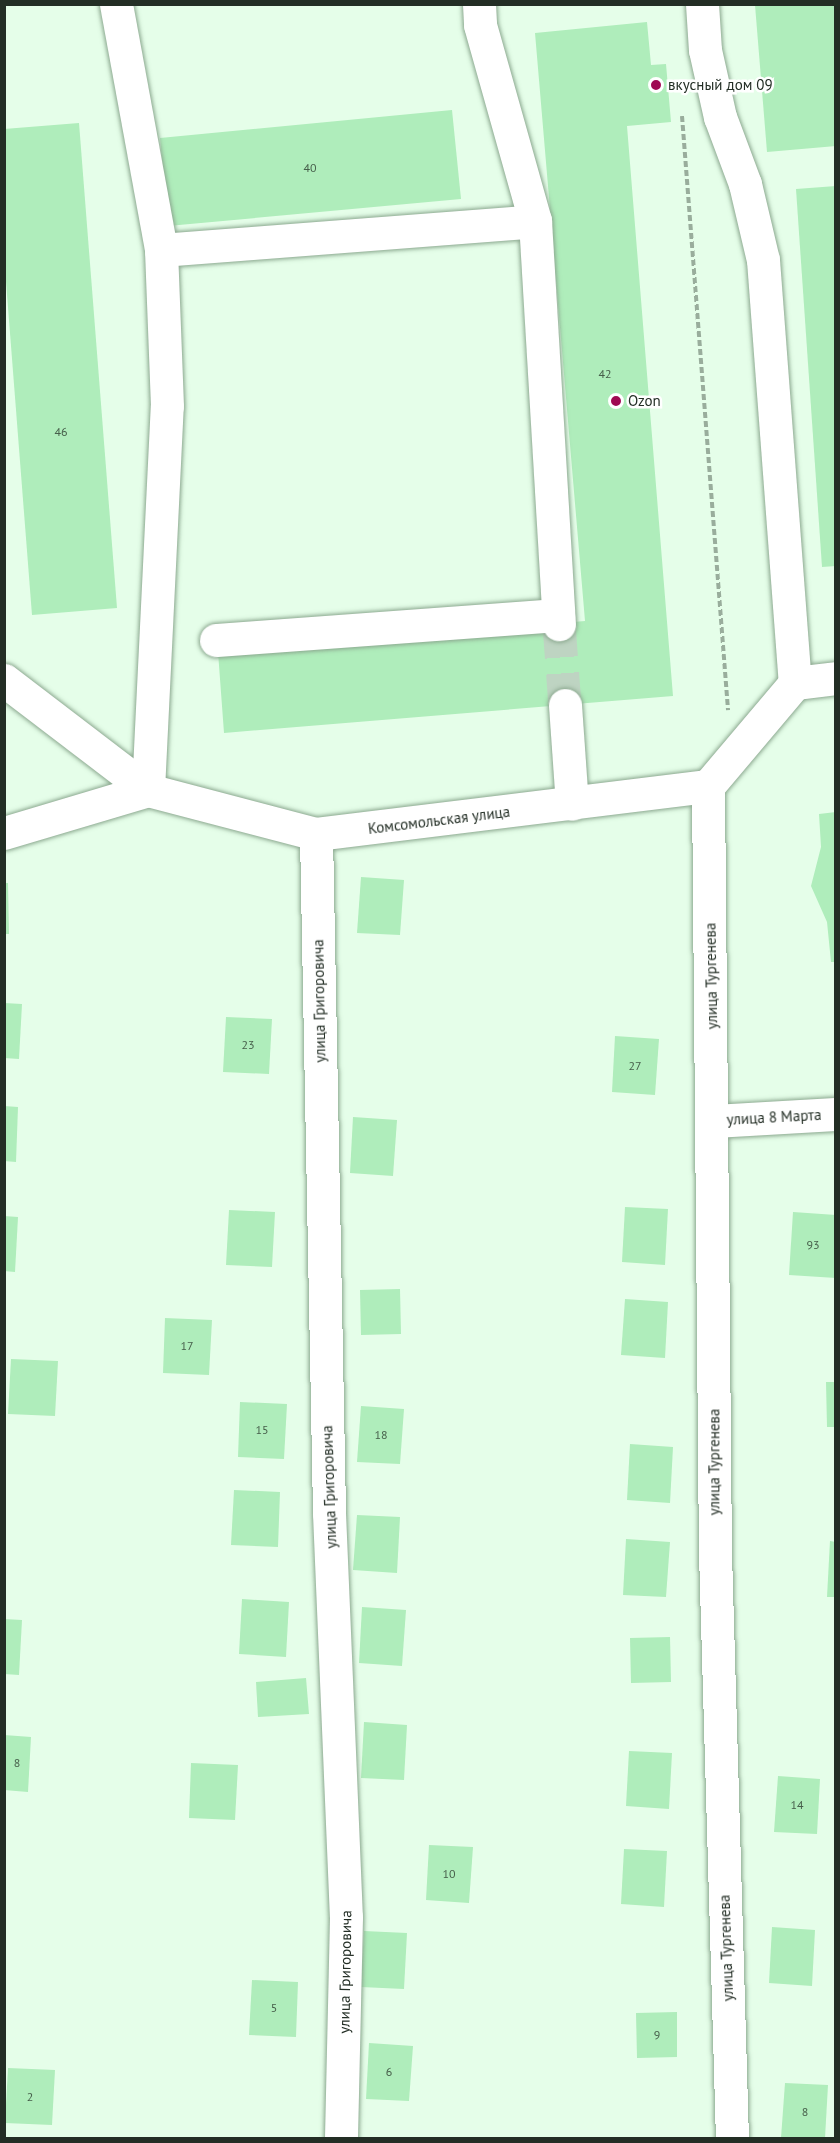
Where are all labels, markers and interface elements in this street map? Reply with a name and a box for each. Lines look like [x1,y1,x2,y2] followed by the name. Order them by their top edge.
[668,76,773,94] place label: вкусный дом 09
[649,78,663,92] marker: вкусный дом 09
[303,161,317,175] house number: 40
[598,367,612,381] house number: 42
[628,392,661,410] place label: Ozon
[609,394,623,408] marker: Ozon
[54,425,68,439] house number: 46
[367,802,511,838] street label: Комсомольская улица
[701,922,721,1030] street label: улица Тургенева
[309,939,329,1063] street label: улица Григоровича
[241,1038,255,1052] house number: 23
[628,1059,642,1073] house number: 27
[726,1106,822,1128] street label: улица 8 Марта
[806,1238,820,1252] house number: 93
[180,1339,194,1353] house number: 17
[705,1408,723,1516] street label: улица Тургенева
[255,1423,269,1437] house number: 15
[318,1425,340,1549] street label: улица Григоровича
[374,1428,388,1442] house number: 18
[14,1756,20,1770] house number: 8
[790,1798,804,1812] house number: 14
[442,1867,456,1881] house number: 10
[715,1894,737,2002] street label: улица Тургенева
[335,1910,355,2034] street label: улица Григоровича
[271,2001,277,2015] house number: 5
[654,2028,660,2042] house number: 9
[386,2065,392,2079] house number: 6
[27,2090,33,2104] house number: 2
[802,2105,808,2119] house number: 8

